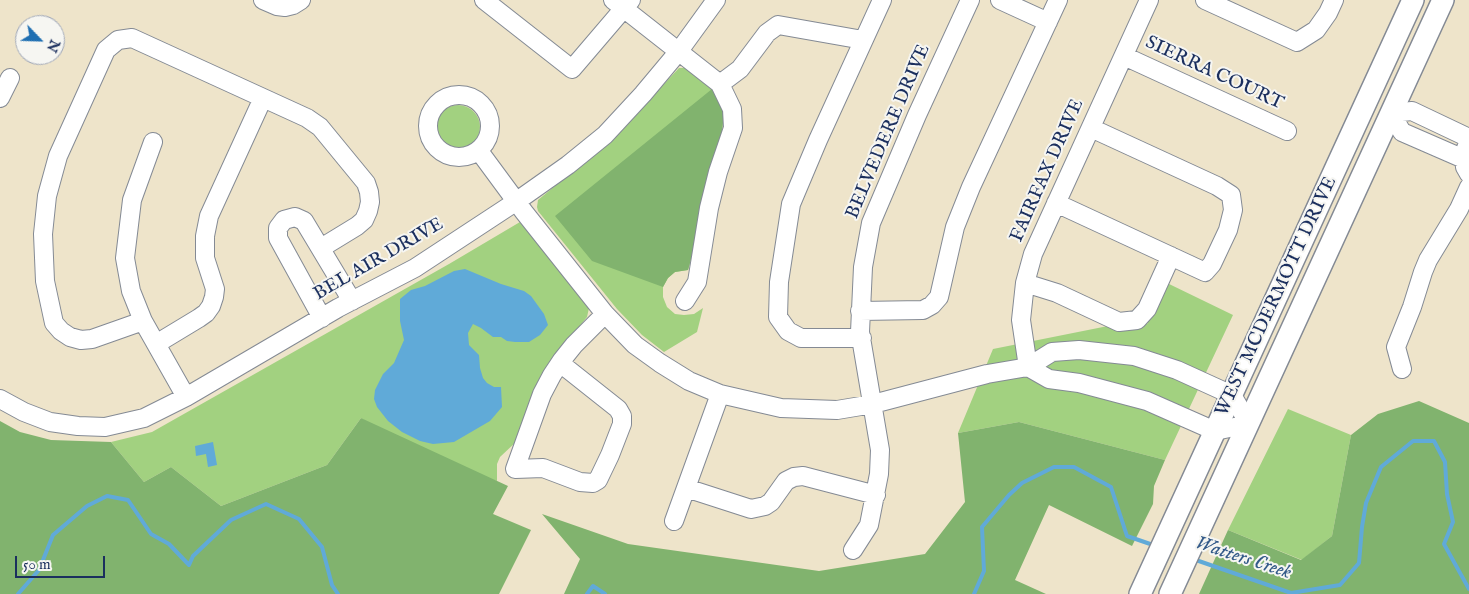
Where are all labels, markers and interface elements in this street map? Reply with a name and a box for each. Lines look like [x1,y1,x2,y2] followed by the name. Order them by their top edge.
[15,15,65,65] north arrow
[1141,32,1287,116] street label: SIERRA COURT
[42,36,63,55] text: N
[842,41,936,223] street label: BELVEDERE DRIVE
[1006,96,1090,246] street label: FAIRFAX DRIVE
[1211,174,1343,420] street label: WEST MCDERMOTT DRIVE
[310,214,448,306] street label: BEL AIR DRIVE
[1192,532,1294,586] water label: Watters Creek
[18,546,108,578] scale bar
[23,555,51,574] text: 50 m

